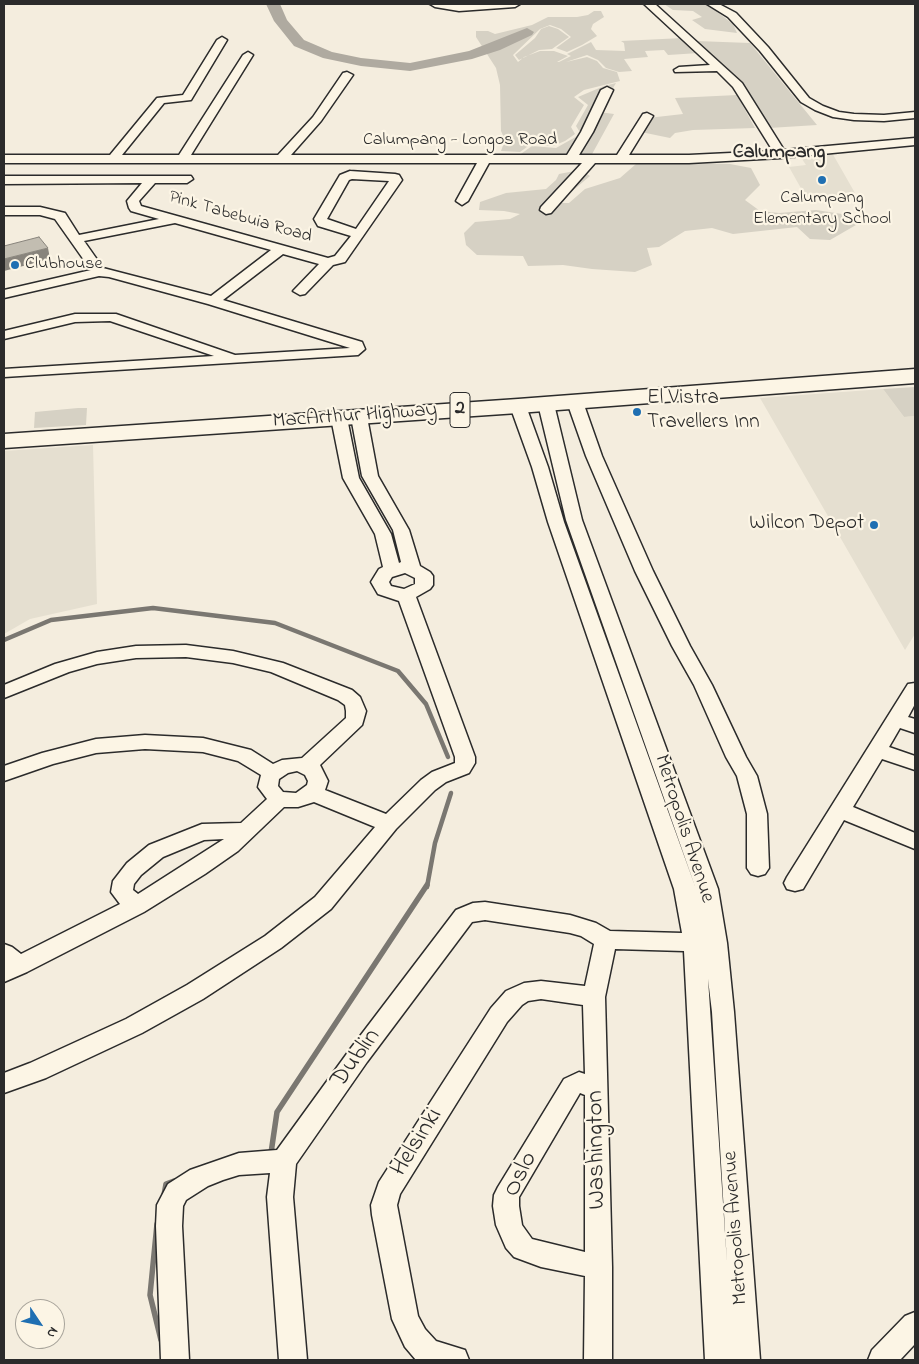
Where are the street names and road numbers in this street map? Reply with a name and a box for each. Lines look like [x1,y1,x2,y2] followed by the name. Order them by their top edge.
[363,130,557,152] street label: Calumpang - Longos Road
[166,187,314,249] street label: Pink Tabebuia Road
[450,392,470,428] road number: 2
[272,399,438,435] street label: MacArthur Highway
[647,752,719,906] street label: Metropolis Avenue
[325,1023,389,1095] street label: Dublin
[582,1090,614,1210] street label: Washington
[385,1103,451,1183] street label: Helsinki
[498,1148,546,1202] street label: Oslo
[719,1150,755,1306] street label: Metropolis Avenue

